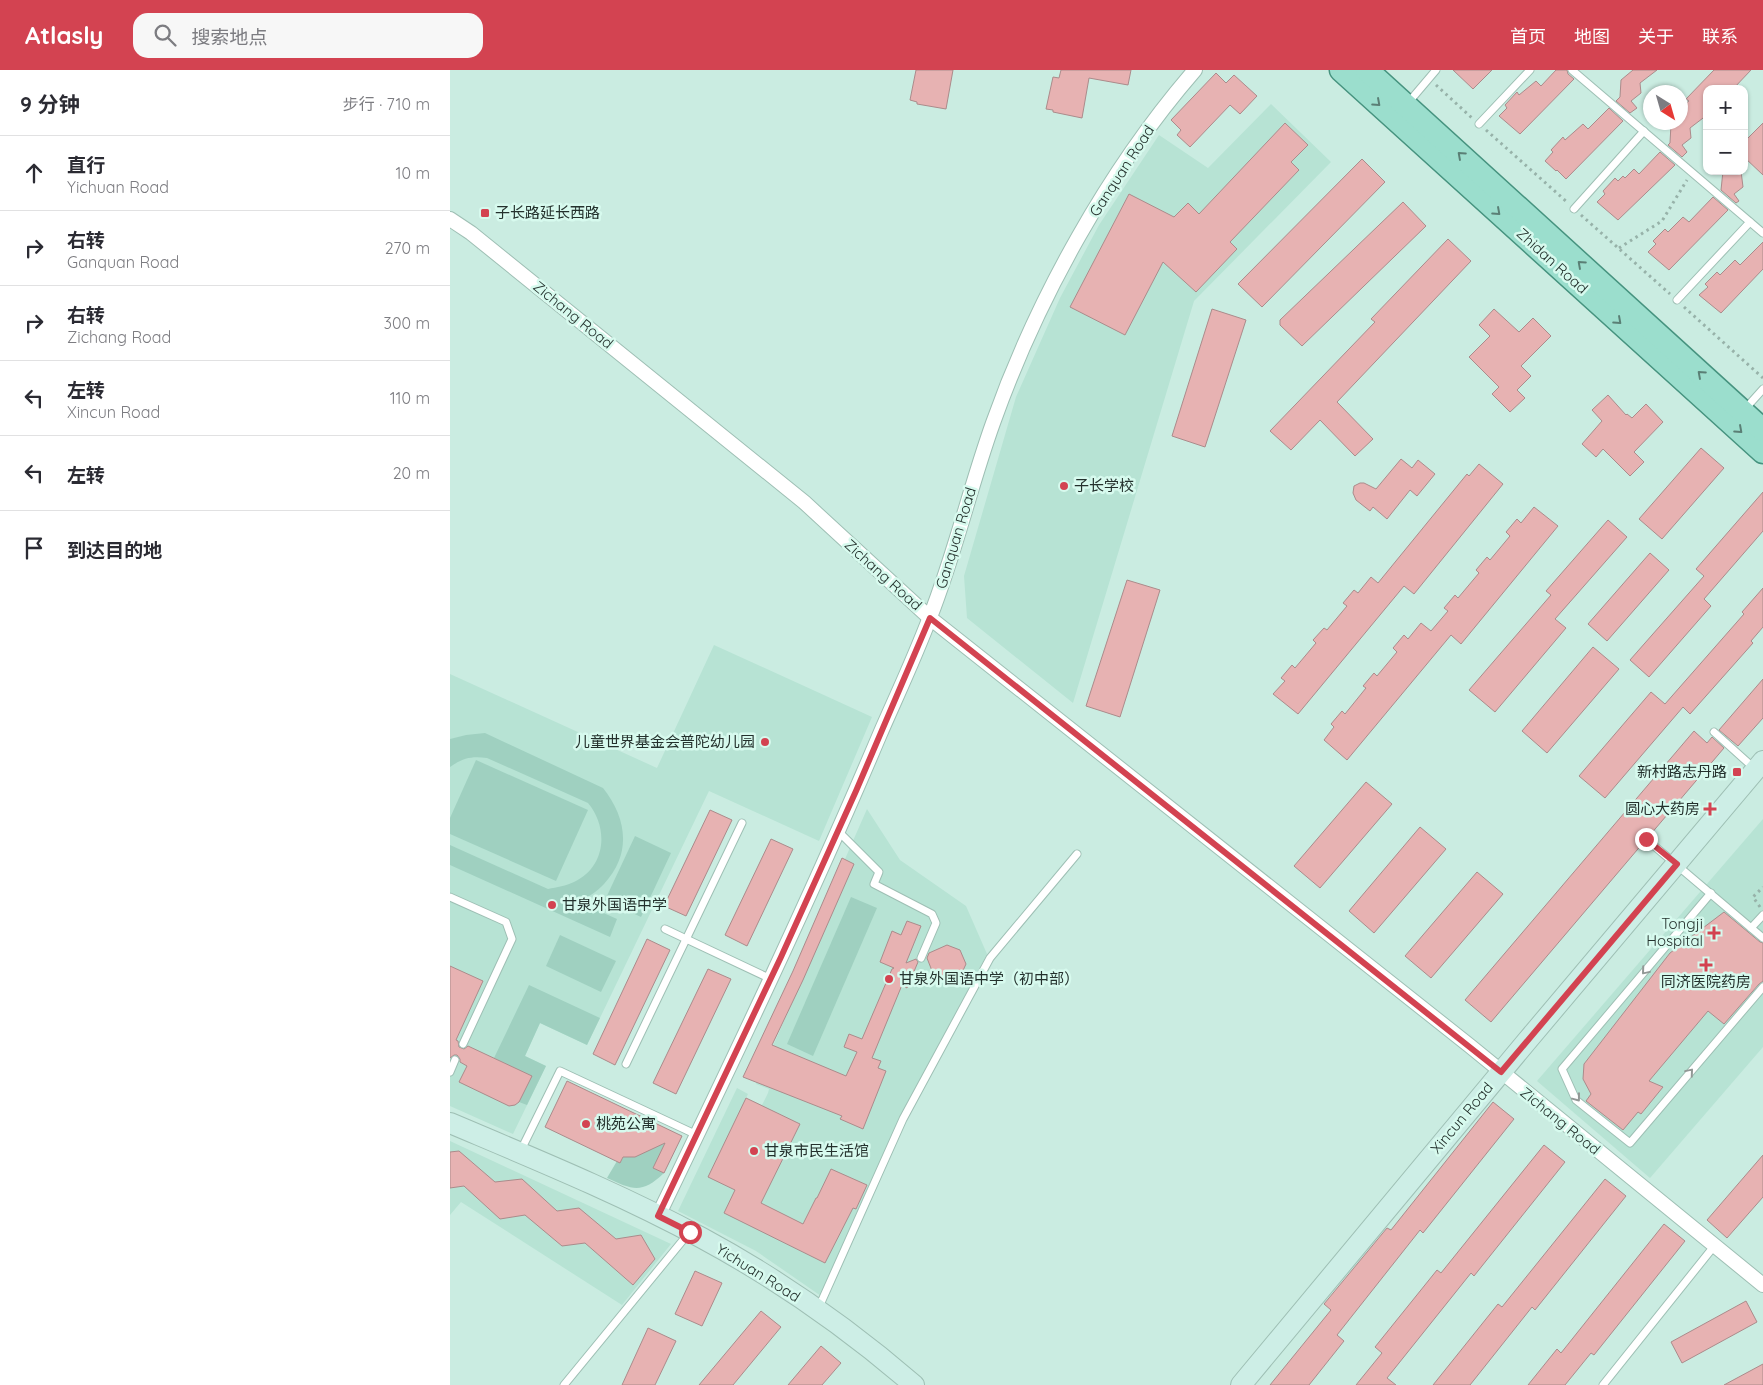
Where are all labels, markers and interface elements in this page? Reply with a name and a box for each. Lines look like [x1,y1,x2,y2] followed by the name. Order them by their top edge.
[133,13,483,58] search box
[25,20,103,50] text: Atlasly
[151,21,179,49] icon: search
[191,25,267,49] text: 搜索地点
[1510,25,1546,48] text: 首页
[1574,25,1610,48] text: 地图
[1638,25,1674,48] text: 关于
[1702,25,1738,48] text: 联系
[1643,85,1688,130] north arrow
[1703,85,1748,175] map controls
[1703,85,1748,130] button: +
[20,91,80,117] text: 9 分钟
[343,94,430,114] text: 步行 · 710 m
[1372,97,1381,106] one-way arrow
[1085,121,1158,220] street label: Ganquan Road
[1703,130,1748,175] button: −
[1457,152,1466,161] one-way arrow
[67,153,105,177] text: 直行
[20,159,48,187] icon: ahead
[396,163,430,183] text: 10 m
[67,177,169,197] text: Yichuan Road
[495,203,600,222] place label: 子长路延长西路
[1492,206,1501,215] one-way arrow
[479,207,491,219] marker: 子长路延长西路
[1513,224,1592,298] street label: Zhidan Road
[67,228,105,252] text: 右转
[20,234,48,262] icon: right
[385,238,430,258] text: 270 m
[67,252,179,272] text: Ganquan Road
[1577,261,1586,270] one-way arrow
[529,277,617,353] street label: Zichang Road
[67,303,105,327] text: 右转
[20,309,48,337] icon: right
[384,313,430,333] text: 300 m
[1612,315,1621,324] one-way arrow
[67,327,171,347] text: Zichang Road
[1698,371,1707,380] one-way arrow
[67,378,105,402] text: 左转
[20,384,48,412] icon: left
[390,388,430,408] text: 110 m
[67,402,160,422] text: Xincun Road
[1733,424,1742,433] one-way arrow
[20,459,48,487] icon: left
[67,463,105,487] text: 左转
[393,463,430,483] text: 20 m
[1074,476,1134,495] place label: 子长学校
[1058,480,1070,492] marker: 子长学校
[931,485,980,591] street label: Ganquan Road
[20,534,48,562] icon: arrive
[841,535,926,614] street label: Zichang Road
[67,538,162,562] text: 到达目的地
[575,732,755,751] place label: 儿童世界基金会普陀幼儿园
[759,736,771,748] marker: 儿童世界基金会普陀幼儿园
[1637,762,1727,781] place label: 新村路志丹路
[1731,766,1743,778] marker: 新村路志丹路
[1625,799,1700,818] place label: 圆心大药房
[1704,803,1716,815] marker: 圆心大药房
[1635,828,1658,851] route end
[562,895,667,914] place label: 甘泉外国语中学
[546,899,558,911] marker: 甘泉外国语中学
[1646,914,1703,950] place label: Tongji Hospital
[1707,926,1721,940] marker: Tongji Hospital
[1700,959,1712,971] marker: 同济医院药房
[1642,965,1651,974] one-way arrow
[899,969,1079,988] place label: 甘泉外国语中学（初中部）
[1661,972,1751,991] place label: 同济医院药房
[883,973,895,985] marker: 甘泉外国语中学（初中部）
[1684,1069,1693,1078] one-way arrow
[1426,1078,1497,1157] street label: Xincun Road
[1516,1083,1604,1159] street label: Zichang Road
[1571,1093,1580,1102] one-way arrow
[596,1114,656,1133] place label: 桃苑公寓
[580,1118,592,1130] marker: 桃苑公寓
[764,1141,869,1160] place label: 甘泉市民生活馆
[748,1145,760,1157] marker: 甘泉市民生活馆
[679,1221,702,1244] route start
[713,1239,804,1306] street label: Yichuan Road

